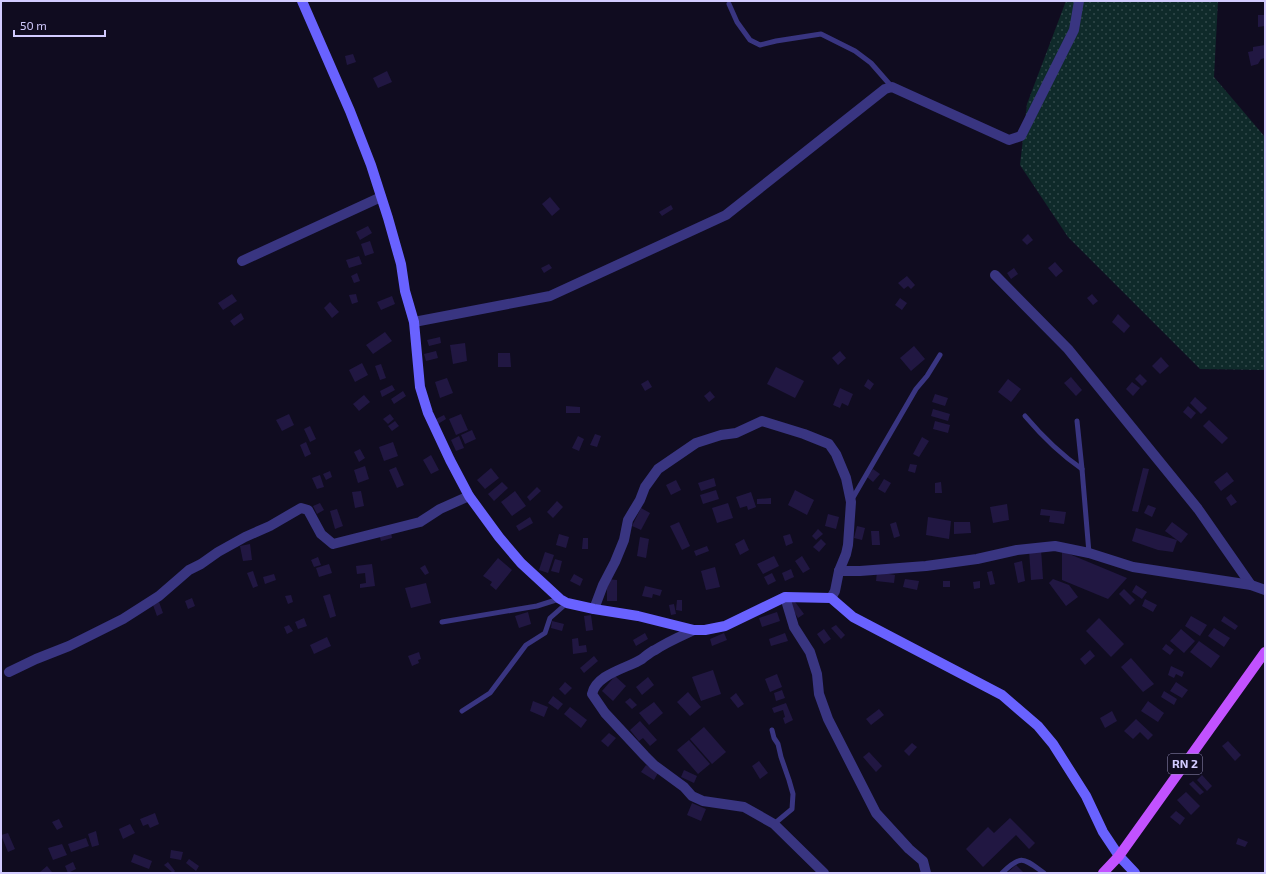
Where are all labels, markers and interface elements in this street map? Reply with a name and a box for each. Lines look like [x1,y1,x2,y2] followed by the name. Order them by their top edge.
[14,12,105,38] scale bar
[20,18,47,32] text: 50 m
[1168,754,1202,774] road number: RN 2

